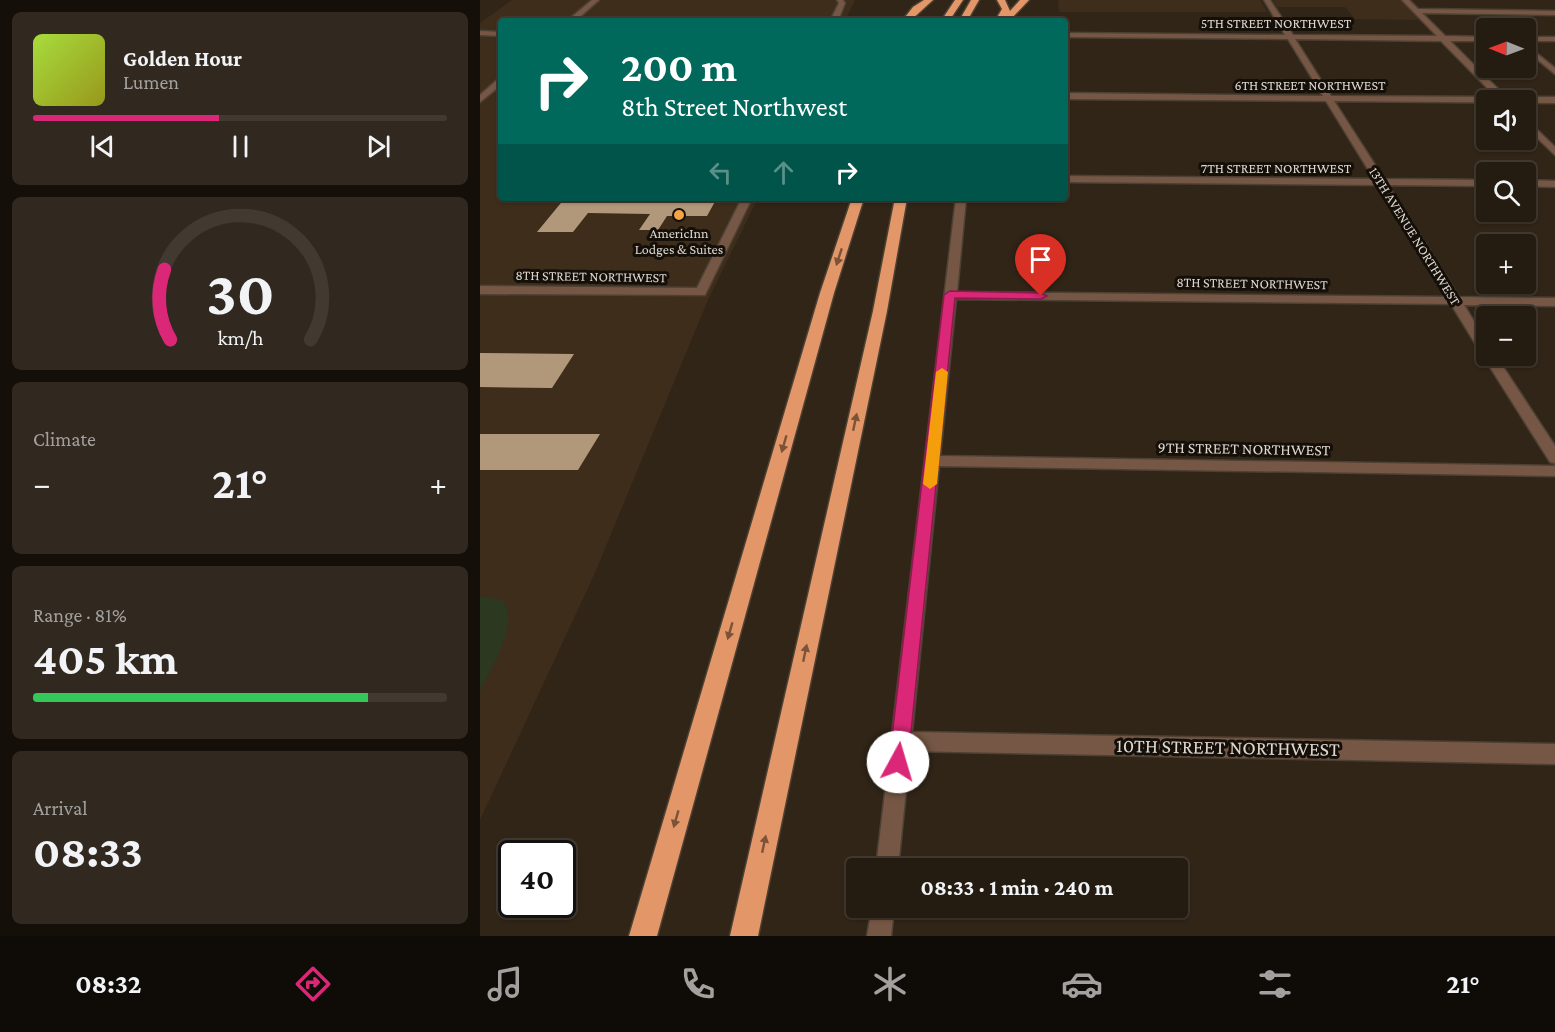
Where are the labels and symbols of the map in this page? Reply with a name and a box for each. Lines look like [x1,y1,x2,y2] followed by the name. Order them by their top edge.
[1201,15,1352,31] street label: 5TH STREET NORTHWEST
[1476,18,1536,78] north arrow
[1234,77,1386,93] street label: 6TH STREET NORTHWEST
[1201,160,1352,176] street label: 7TH STREET NORTHWEST
[1366,164,1464,308] street label: 13TH AVENUE NORTHWEST
[672,208,686,222] marker: AmericInn Lodges & Suites
[635,225,723,257] place label: AmericInn Lodges & Suites
[1015,234,1066,296] pin
[834,248,843,266] one-way arrow
[515,267,667,285] street label: 8TH STREET NORTHWEST
[1176,274,1328,292] street label: 8TH STREET NORTHWEST
[851,413,861,431] one-way arrow
[779,435,788,453] one-way arrow
[1157,438,1331,459] street label: 9TH STREET NORTHWEST
[725,622,734,640] one-way arrow
[801,644,811,663] one-way arrow
[866,730,930,794] position arrow
[1116,734,1340,760] street label: 10TH STREET NORTHWEST
[671,810,680,828] one-way arrow
[760,834,769,853] one-way arrow
[498,840,576,918] speed limit sign: 40

